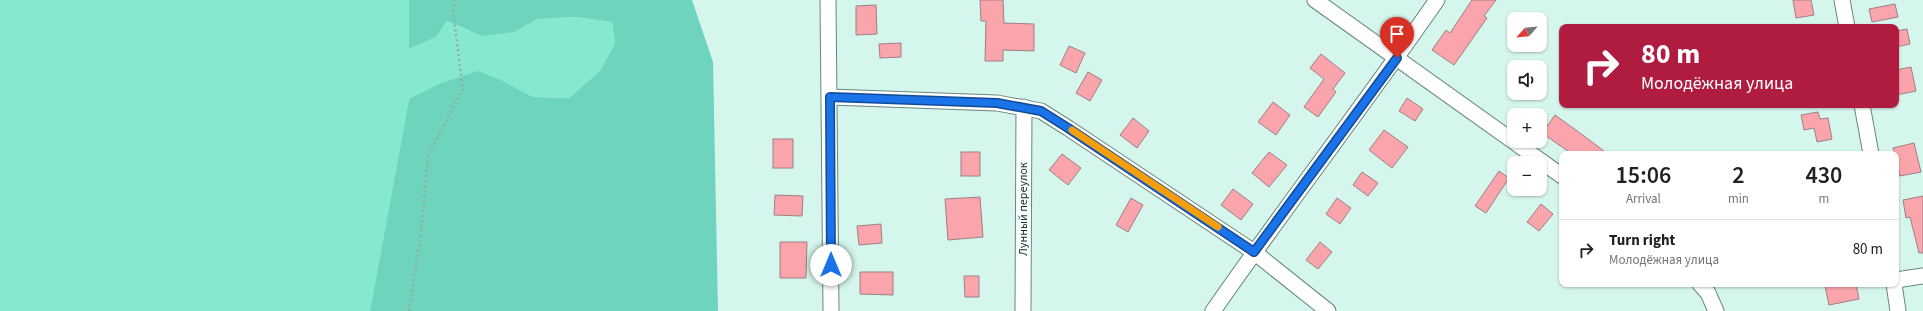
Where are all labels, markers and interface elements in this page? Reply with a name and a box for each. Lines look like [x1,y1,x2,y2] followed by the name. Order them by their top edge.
[1507,12,1547,52] north arrow
[1507,12,1547,196] map controls
[1380,17,1414,58] pin
[1386,23,1408,45] icon: arrive
[1641,34,1700,74] text: 80 m
[1575,40,1627,92] icon: right
[1507,60,1547,100] button: sound
[1641,71,1793,96] text: Молодёжная улица
[1507,108,1547,148] button: +
[1507,156,1547,196] button: −
[1616,158,1671,193] text: 15:06
[1732,158,1745,193] text: 2
[1806,158,1842,193] text: 430
[1015,162,1032,256] street label: Лунный переулок
[1626,190,1661,208] text: Arrival
[1728,190,1749,208] text: min
[1819,190,1829,208] text: m
[1609,230,1675,251] text: Turn right
[1575,239,1597,261] icon: right
[1853,239,1883,260] text: 80 m
[810,244,852,286] position arrow
[1609,251,1719,269] text: Молодёжная улица

